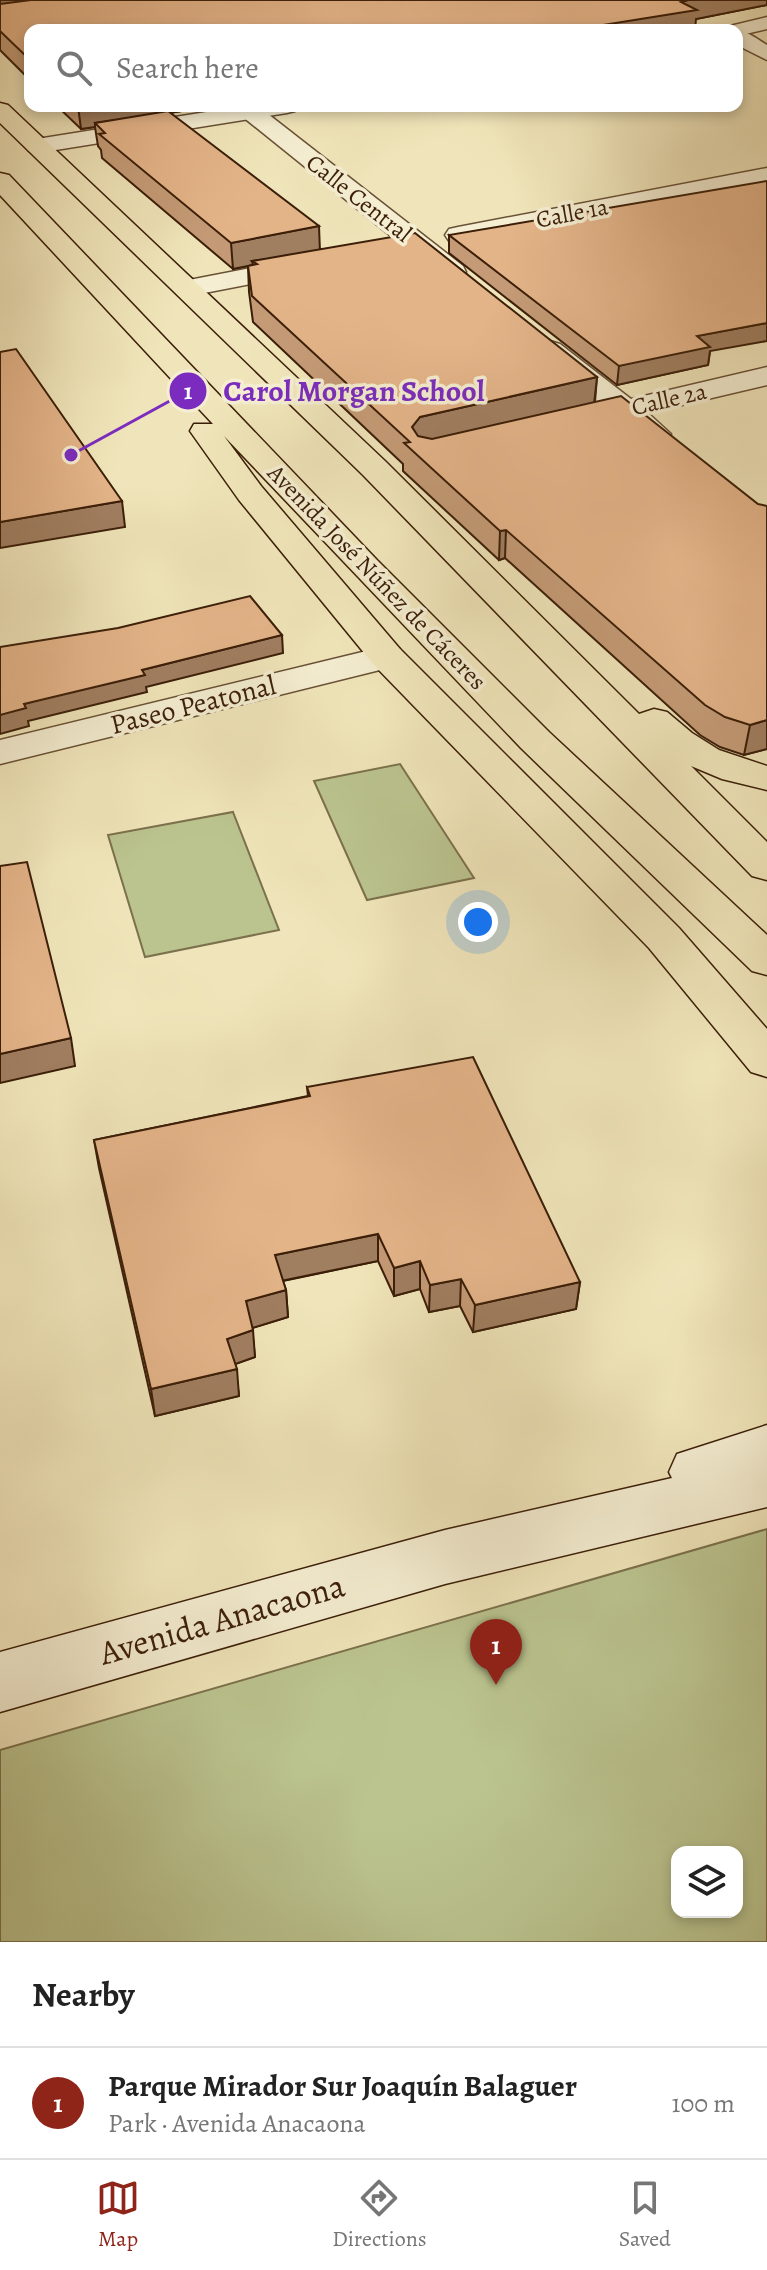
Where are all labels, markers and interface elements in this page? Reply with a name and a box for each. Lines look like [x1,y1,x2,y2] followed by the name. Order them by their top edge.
[24,24,743,112] search box
[52,46,96,90] icon: search
[116,48,259,88] text: Search here
[300,147,419,249] street label: Calle Central
[533,190,612,236] street label: Calle 1a
[168,364,501,418] callout: Carol Morgan School
[223,371,485,411] text: Carol Morgan School
[184,375,193,407] text: 1
[628,375,710,423] street label: Calle 2a
[260,457,493,697] street label: Avenida José Núñez de Cáceres
[106,666,280,744] street label: Paseo Peatonal
[458,902,498,942] your location
[93,1561,350,1677] street label: Avenida Anacaona
[470,1619,522,1685] pin: 1
[671,1846,743,1918] map controls
[671,1846,743,1918] button: layers
[32,1971,135,2018] text: Nearby
[108,2066,577,2106] text: Parque Mirador Sur Joaquín Balaguer
[53,2086,63,2121] text: 1
[672,2086,735,2121] text: 100 m
[108,2106,366,2141] text: Park · Avenida Anacaona
[96,2176,140,2254] tab: Map
[332,2176,427,2254] tab: Directions
[619,2176,671,2254] tab: Saved

